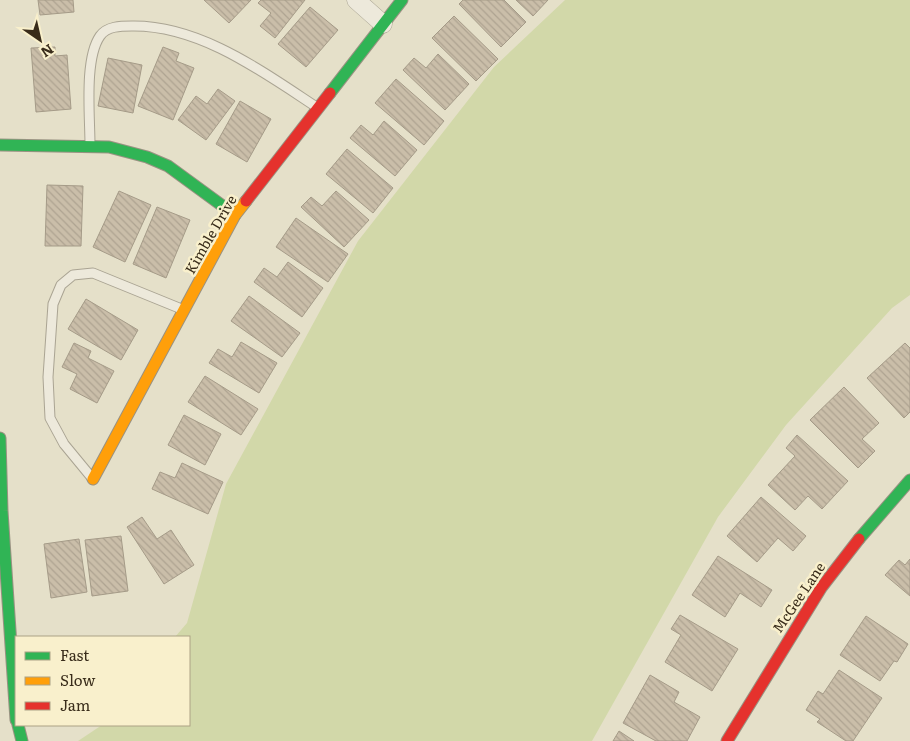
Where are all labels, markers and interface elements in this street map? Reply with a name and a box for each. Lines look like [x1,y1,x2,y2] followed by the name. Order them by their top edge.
[15,15,65,65] north arrow
[37,40,58,63] text: N
[179,191,241,277] street label: Kimble Drive
[767,558,829,636] street label: McGee Lane
[15,636,190,726] legend
[60,643,89,666] text: Fast
[60,668,95,691] text: Slow
[60,693,91,716] text: Jam

